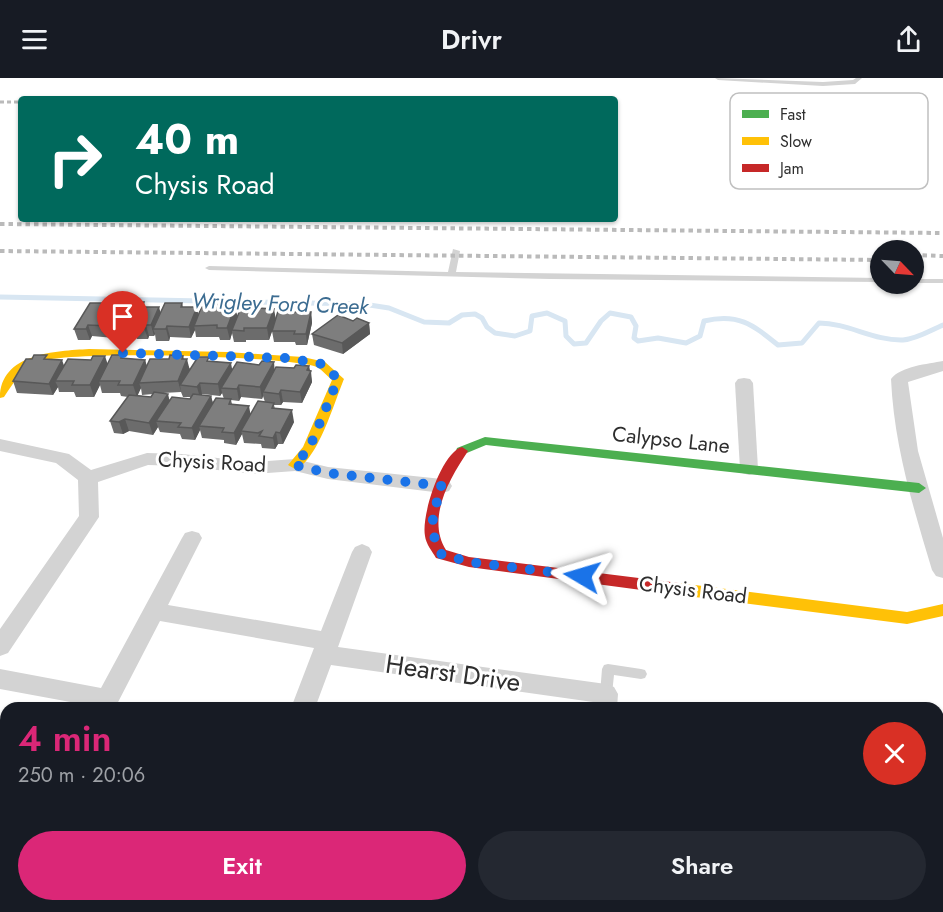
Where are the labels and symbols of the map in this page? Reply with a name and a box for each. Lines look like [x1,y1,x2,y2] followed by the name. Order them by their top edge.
[730,93,928,189] legend
[780,103,806,126] text: Fast
[780,130,812,153] text: Slow
[778,157,804,180] text: Jam
[870,240,924,294] north arrow
[191,284,371,322] water label: Wrigley Ford Creek
[97,291,148,353] pin
[611,419,731,461] street label: Calypso Lane
[157,444,267,480] street label: Chysis Road
[550,544,614,608] position arrow
[637,568,749,612] street label: Chysis Road
[383,645,523,701] street label: Hearst Drive

